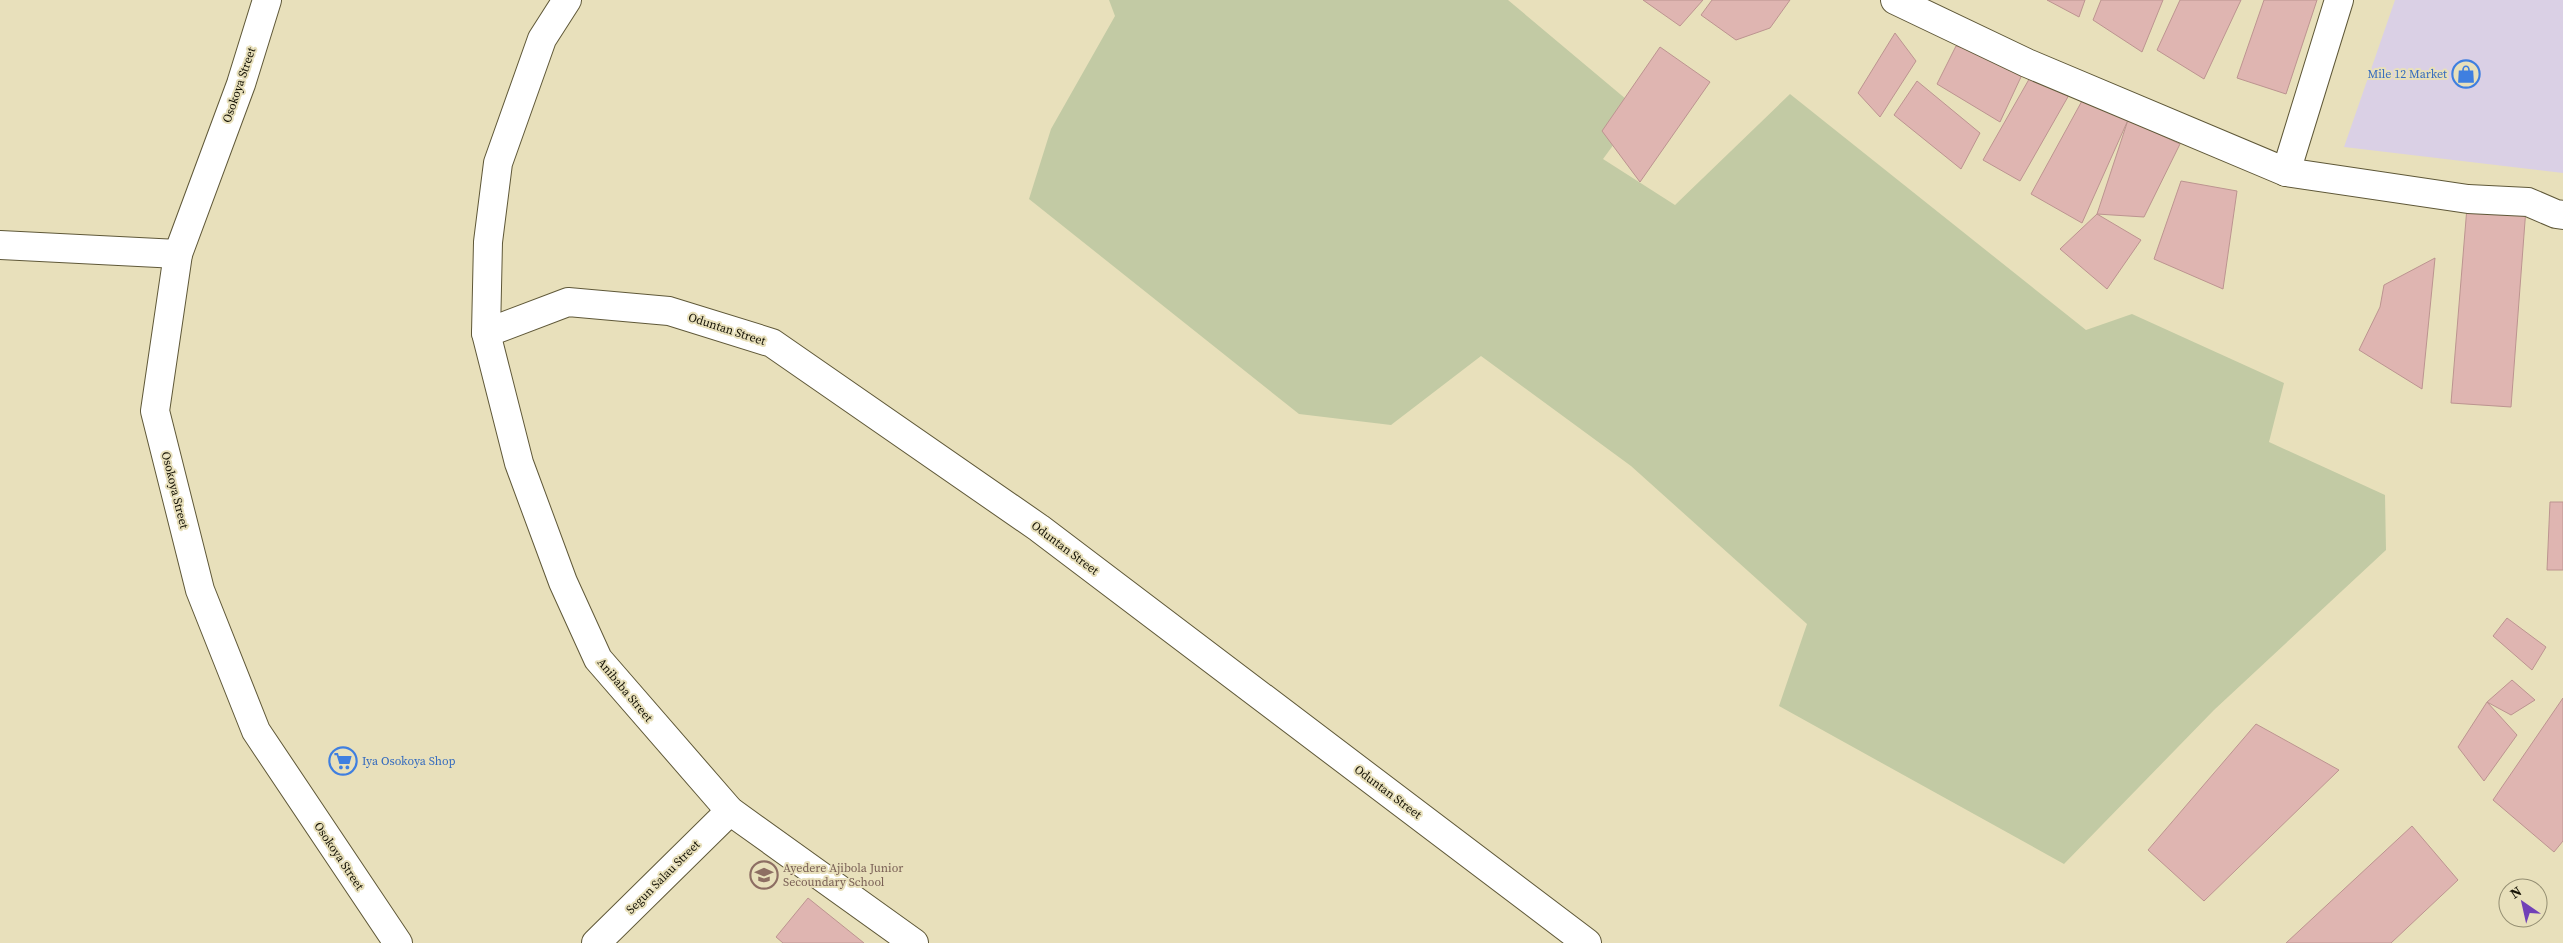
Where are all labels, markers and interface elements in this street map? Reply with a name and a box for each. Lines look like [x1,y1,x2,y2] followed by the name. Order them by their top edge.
[219,45,259,125] street label: Osokoya Street
[2451,59,2481,89] shop icon: Mile 12 Market
[2367,66,2447,82] place label: Mile 12 Market
[686,309,768,349] street label: Oduntan Street
[158,450,192,530] street label: Osokoya Street
[1028,517,1102,579] street label: Oduntan Street
[594,655,656,725] street label: Anibaba Street
[328,746,358,776] supermarket icon: Iya Osokoya Shop
[362,753,455,769] place label: Iya Osokoya Shop
[1351,761,1425,823] street label: Oduntan Street
[310,819,368,893] street label: Osokoya Street
[623,837,703,917] street label: Segun Salau Street
[749,860,779,890] school or university icon: Ayedere Ajibola Junior Secoundary School
[783,860,903,890] place label: Ayedere Ajibola Junior Secoundary School
[2498,878,2548,928] north arrow
[2506,881,2526,903] text: N

